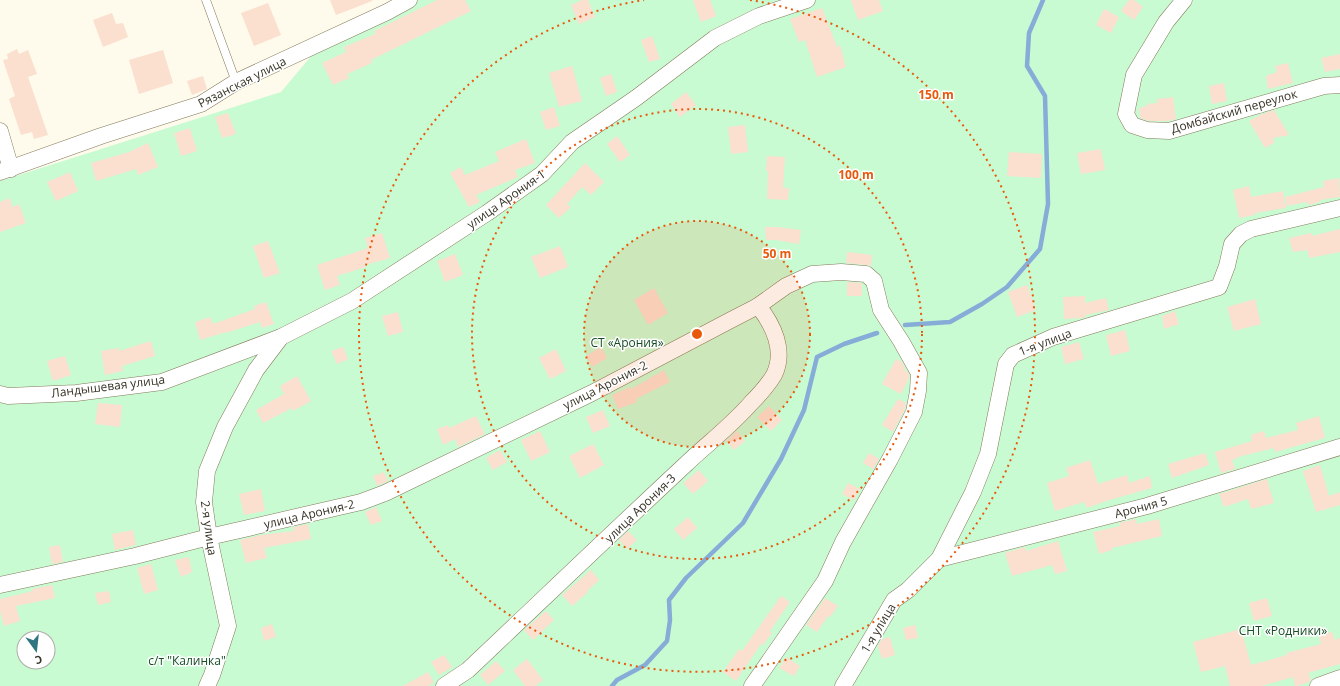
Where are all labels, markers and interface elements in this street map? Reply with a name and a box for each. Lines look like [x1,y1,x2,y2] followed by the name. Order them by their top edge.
[195,52,289,112] street label: Рязанская улица
[1169,85,1300,137] street label: Домбайский переулок
[918,86,954,103] text: 150 m
[463,165,549,233] street label: улица Арония-1
[838,166,874,183] text: 100 m
[763,245,791,262] text: 50 m
[1016,324,1074,360] street label: 1-я улица
[690,327,704,341] centre of rings
[590,334,664,351] park label: СТ «Арония»
[560,356,650,414] street label: улица Арония-2
[50,371,166,401] street label: Ландышевая улица
[601,470,679,546] street label: улица Арония-3
[1113,492,1169,522] street label: Арония 5
[262,495,356,533] street label: улица Арония-2
[197,499,221,557] street label: 2-я улица
[857,600,899,656] street label: 1-я улица
[1239,622,1327,639] park label: СНТ «Родники»
[16,630,56,670] north arrow
[33,652,44,668] text: С
[148,652,226,669] park label: с/т "Калинка"

